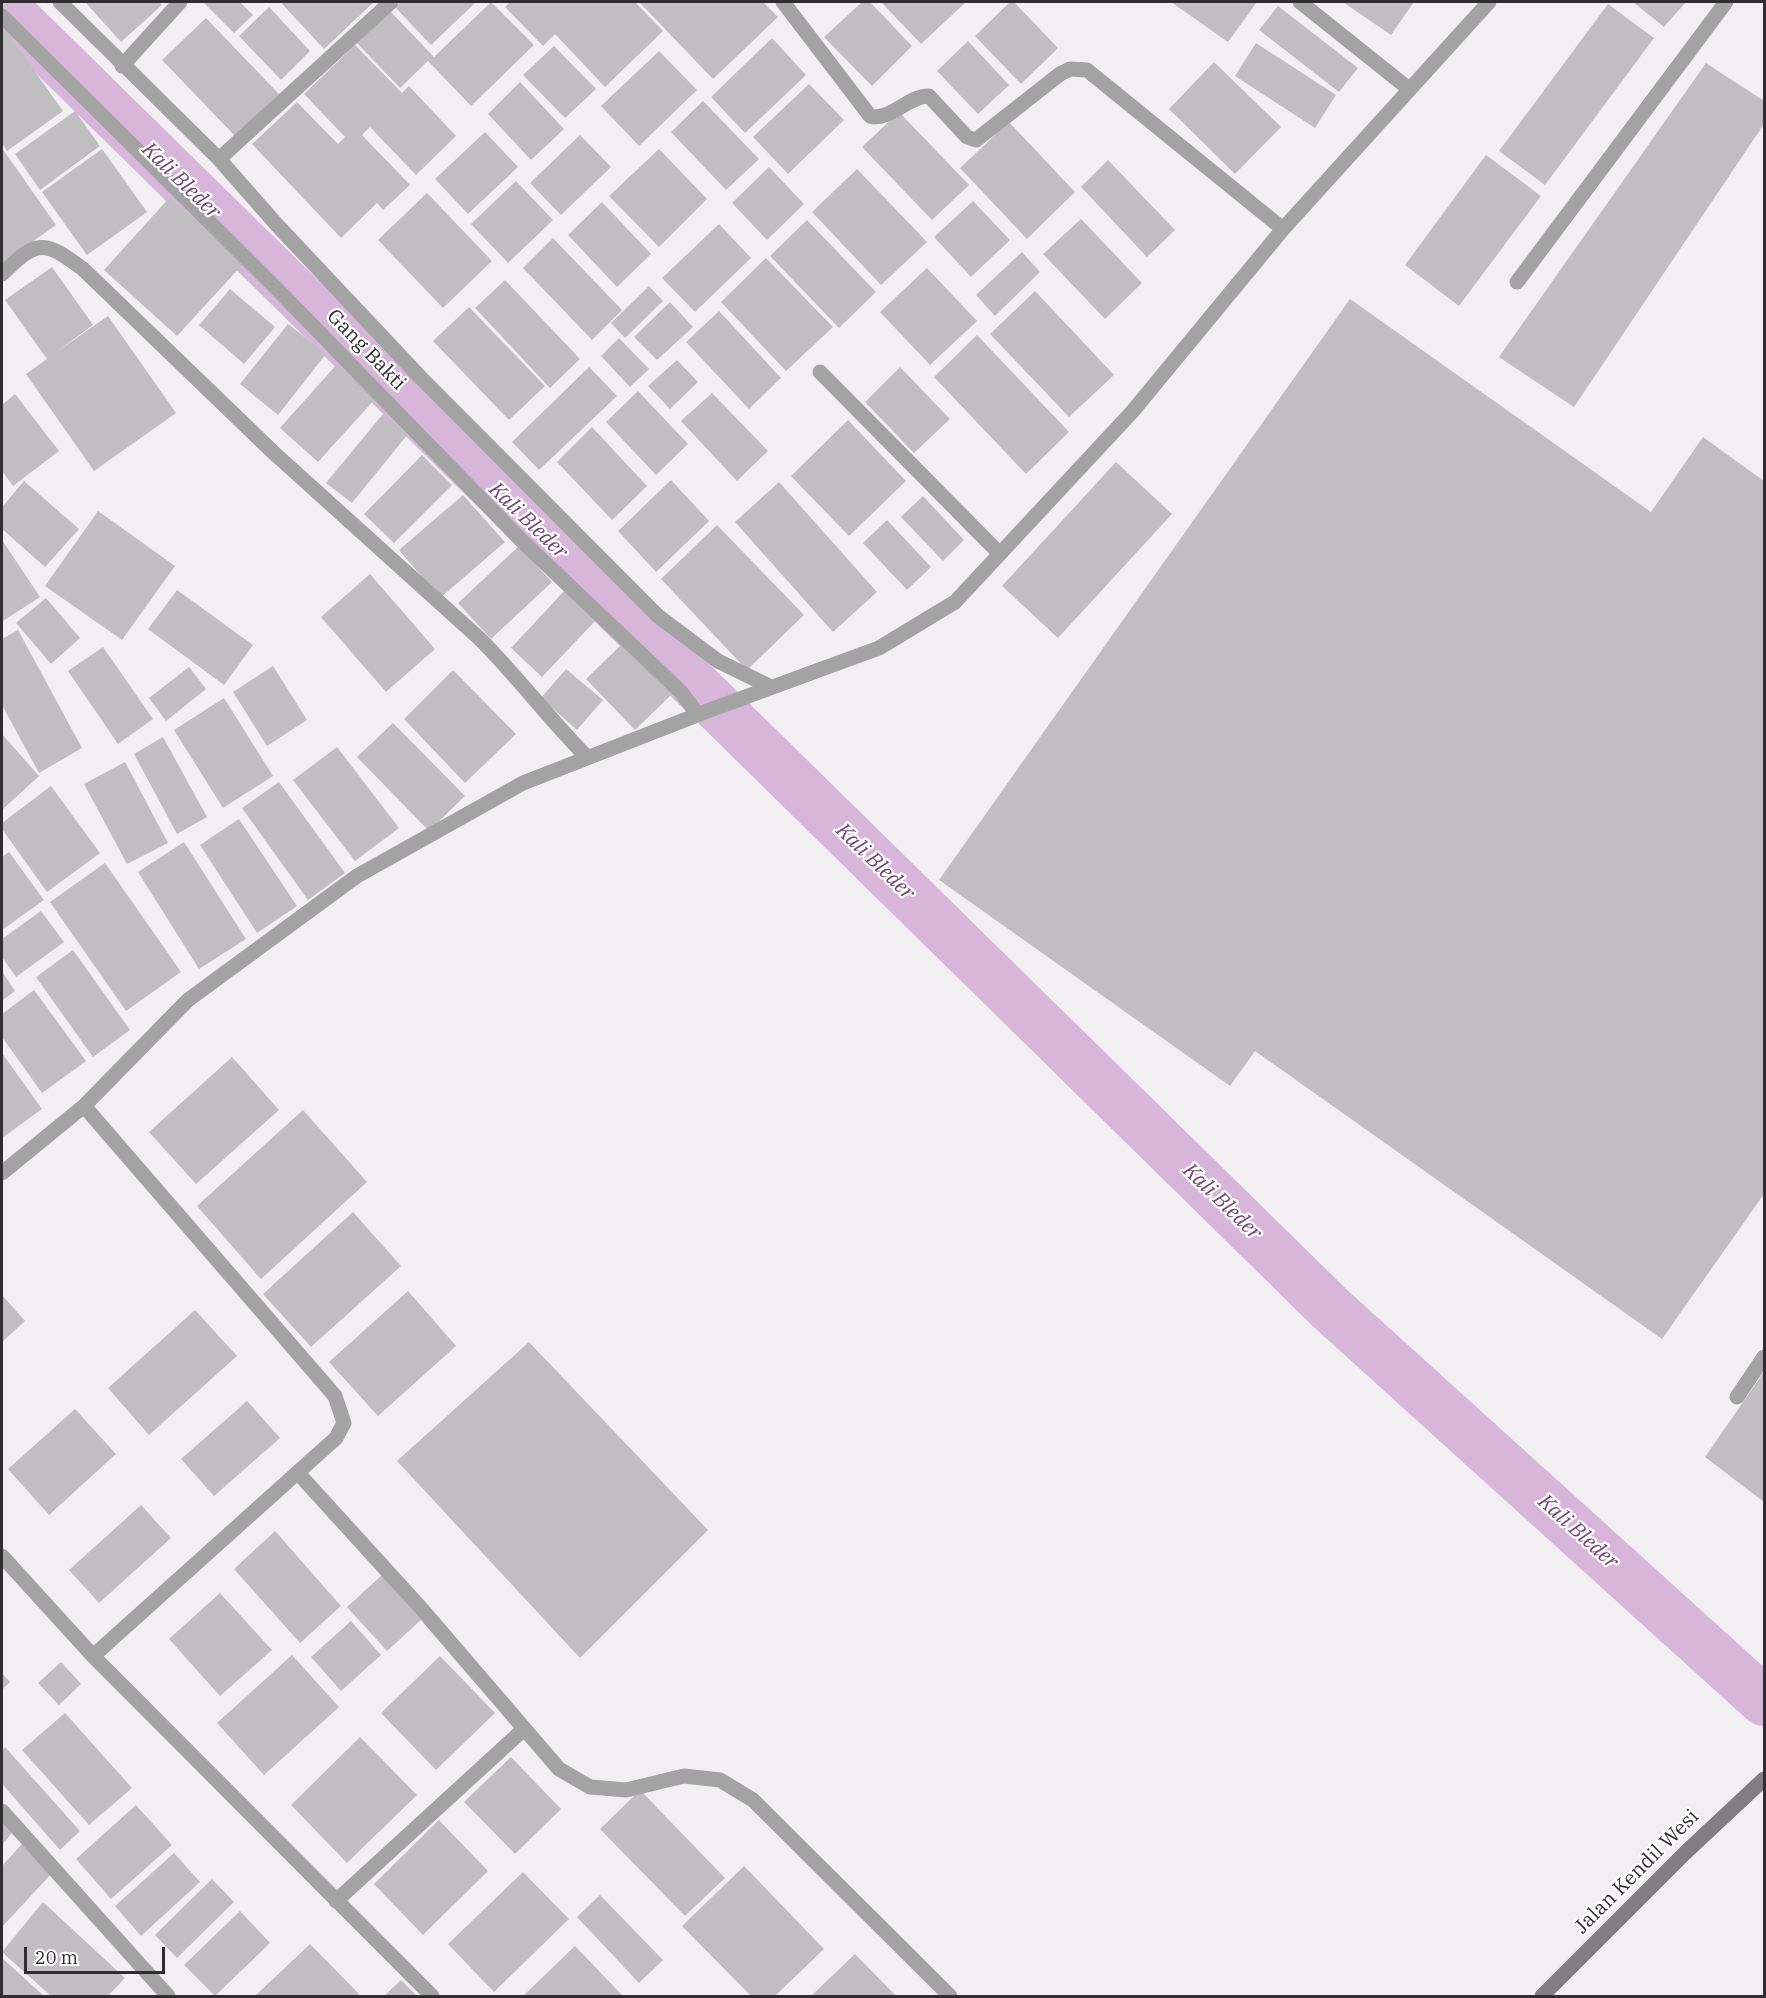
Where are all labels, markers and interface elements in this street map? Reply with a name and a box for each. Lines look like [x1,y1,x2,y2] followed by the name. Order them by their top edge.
[137,137,225,225] water label: Kali Bleder
[322,305,410,395] street label: Gang Bakti
[484,477,572,565] water label: Kali Bleder
[831,818,919,906] water label: Kali Bleder
[1178,1158,1266,1246] water label: Kali Bleder
[1533,1489,1623,1575] water label: Kali Bleder
[1570,1805,1704,1939] street label: Jalan Kendil Wesi
[27,1935,168,1973] scale bar
[35,1946,78,1969] text: 20 m

